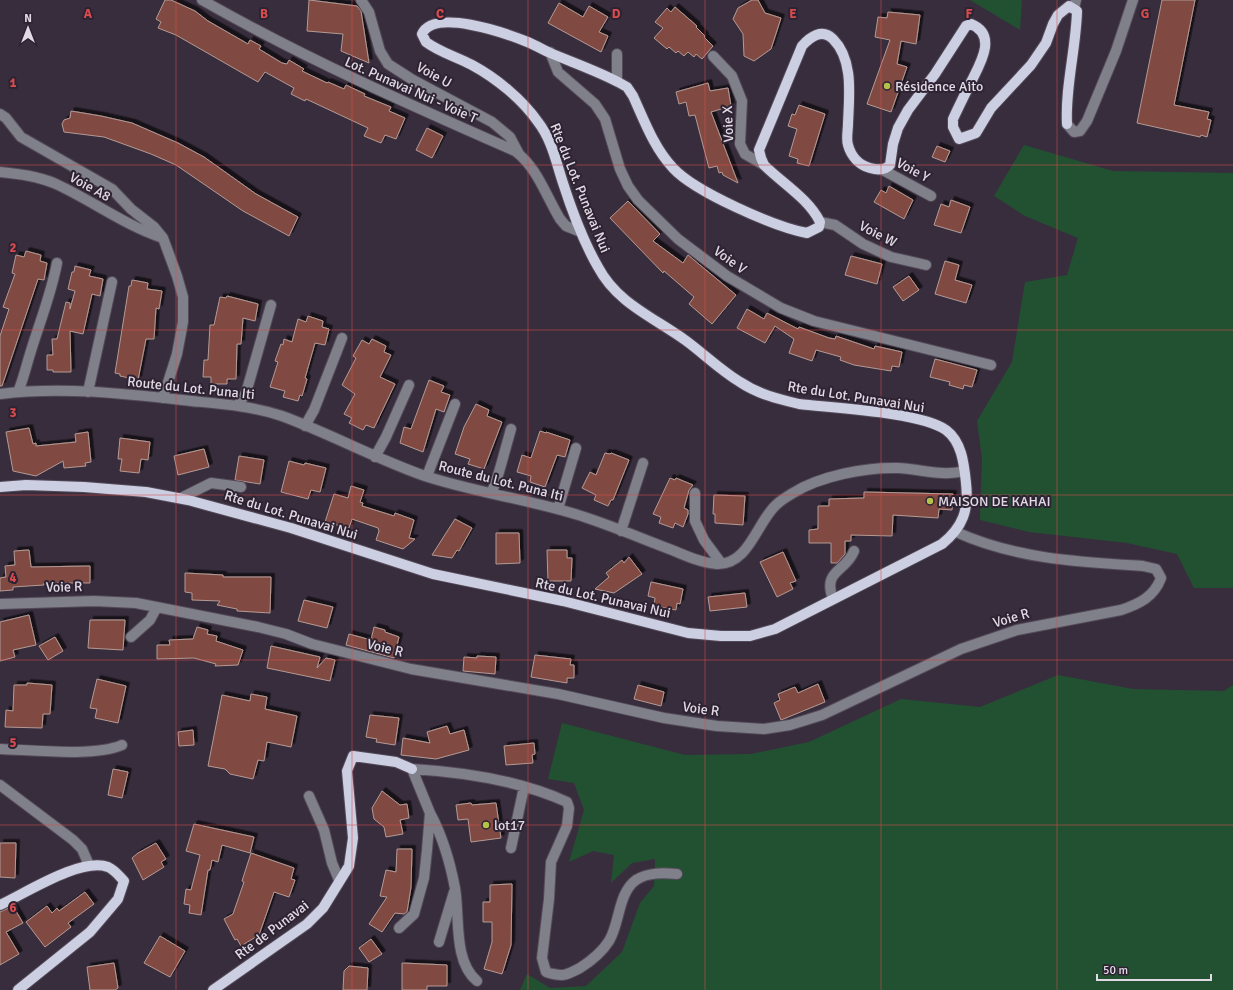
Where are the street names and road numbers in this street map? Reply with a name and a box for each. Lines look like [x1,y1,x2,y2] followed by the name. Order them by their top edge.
[342,53,480,127] street label: Lot. Punavai Nui - Voie T
[413,58,455,92] street label: Voie U
[719,105,737,143] street label: Voie X
[546,121,614,255] street label: Rte du Lot. Punavai Nui
[893,154,933,186] street label: Voie Y
[66,169,114,205] street label: Voie A8
[856,217,900,251] street label: Voie W
[710,242,750,278] street label: Voie V
[126,373,256,403] street label: Route du Lot. Puna Iti
[786,378,926,416] street label: Rte du Lot. Punavai Nui
[437,457,565,505] street label: Route du Lot. Puna Iti
[222,487,360,543] street label: Rte du Lot. Punavai Nui
[534,574,672,622] street label: Rte du Lot. Punavai Nui
[45,578,83,596] street label: Voie R
[991,605,1031,631] street label: Voie R
[365,635,405,661] street label: Voie R
[682,698,720,720] street label: Voie R
[232,897,312,963] street label: Rte de Punavai

